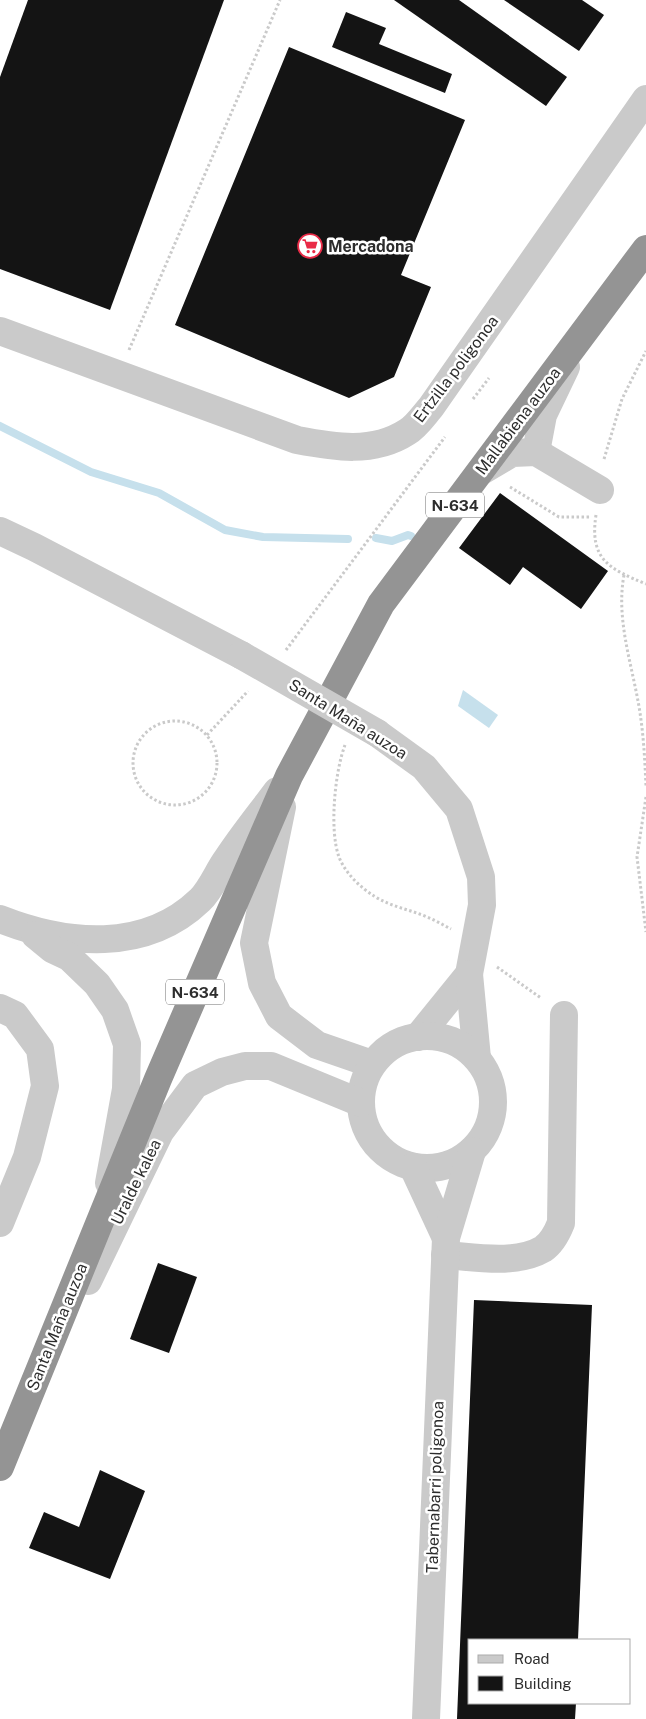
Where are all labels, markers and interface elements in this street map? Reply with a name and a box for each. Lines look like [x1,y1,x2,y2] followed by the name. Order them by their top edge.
[297,233,323,259] supermarket icon: Mercadona
[328,237,413,256] place label: Mercadona
[410,312,502,426] street label: Ertzilla poligonoa
[472,364,564,478] street label: Mallabiena auzoa
[426,492,484,518] road number: N-634
[285,675,411,763] street label: Santa Maña auzoa
[166,980,224,1004] road number: N-634
[107,1136,165,1228] street label: Uralde kalea
[23,1260,91,1394] street label: Santa Maña auzoa
[423,1401,447,1573] street label: Tabernabarri poligonoa
[468,1639,631,1704] legend
[514,1650,550,1667] text: Road
[514,1675,572,1692] text: Building

